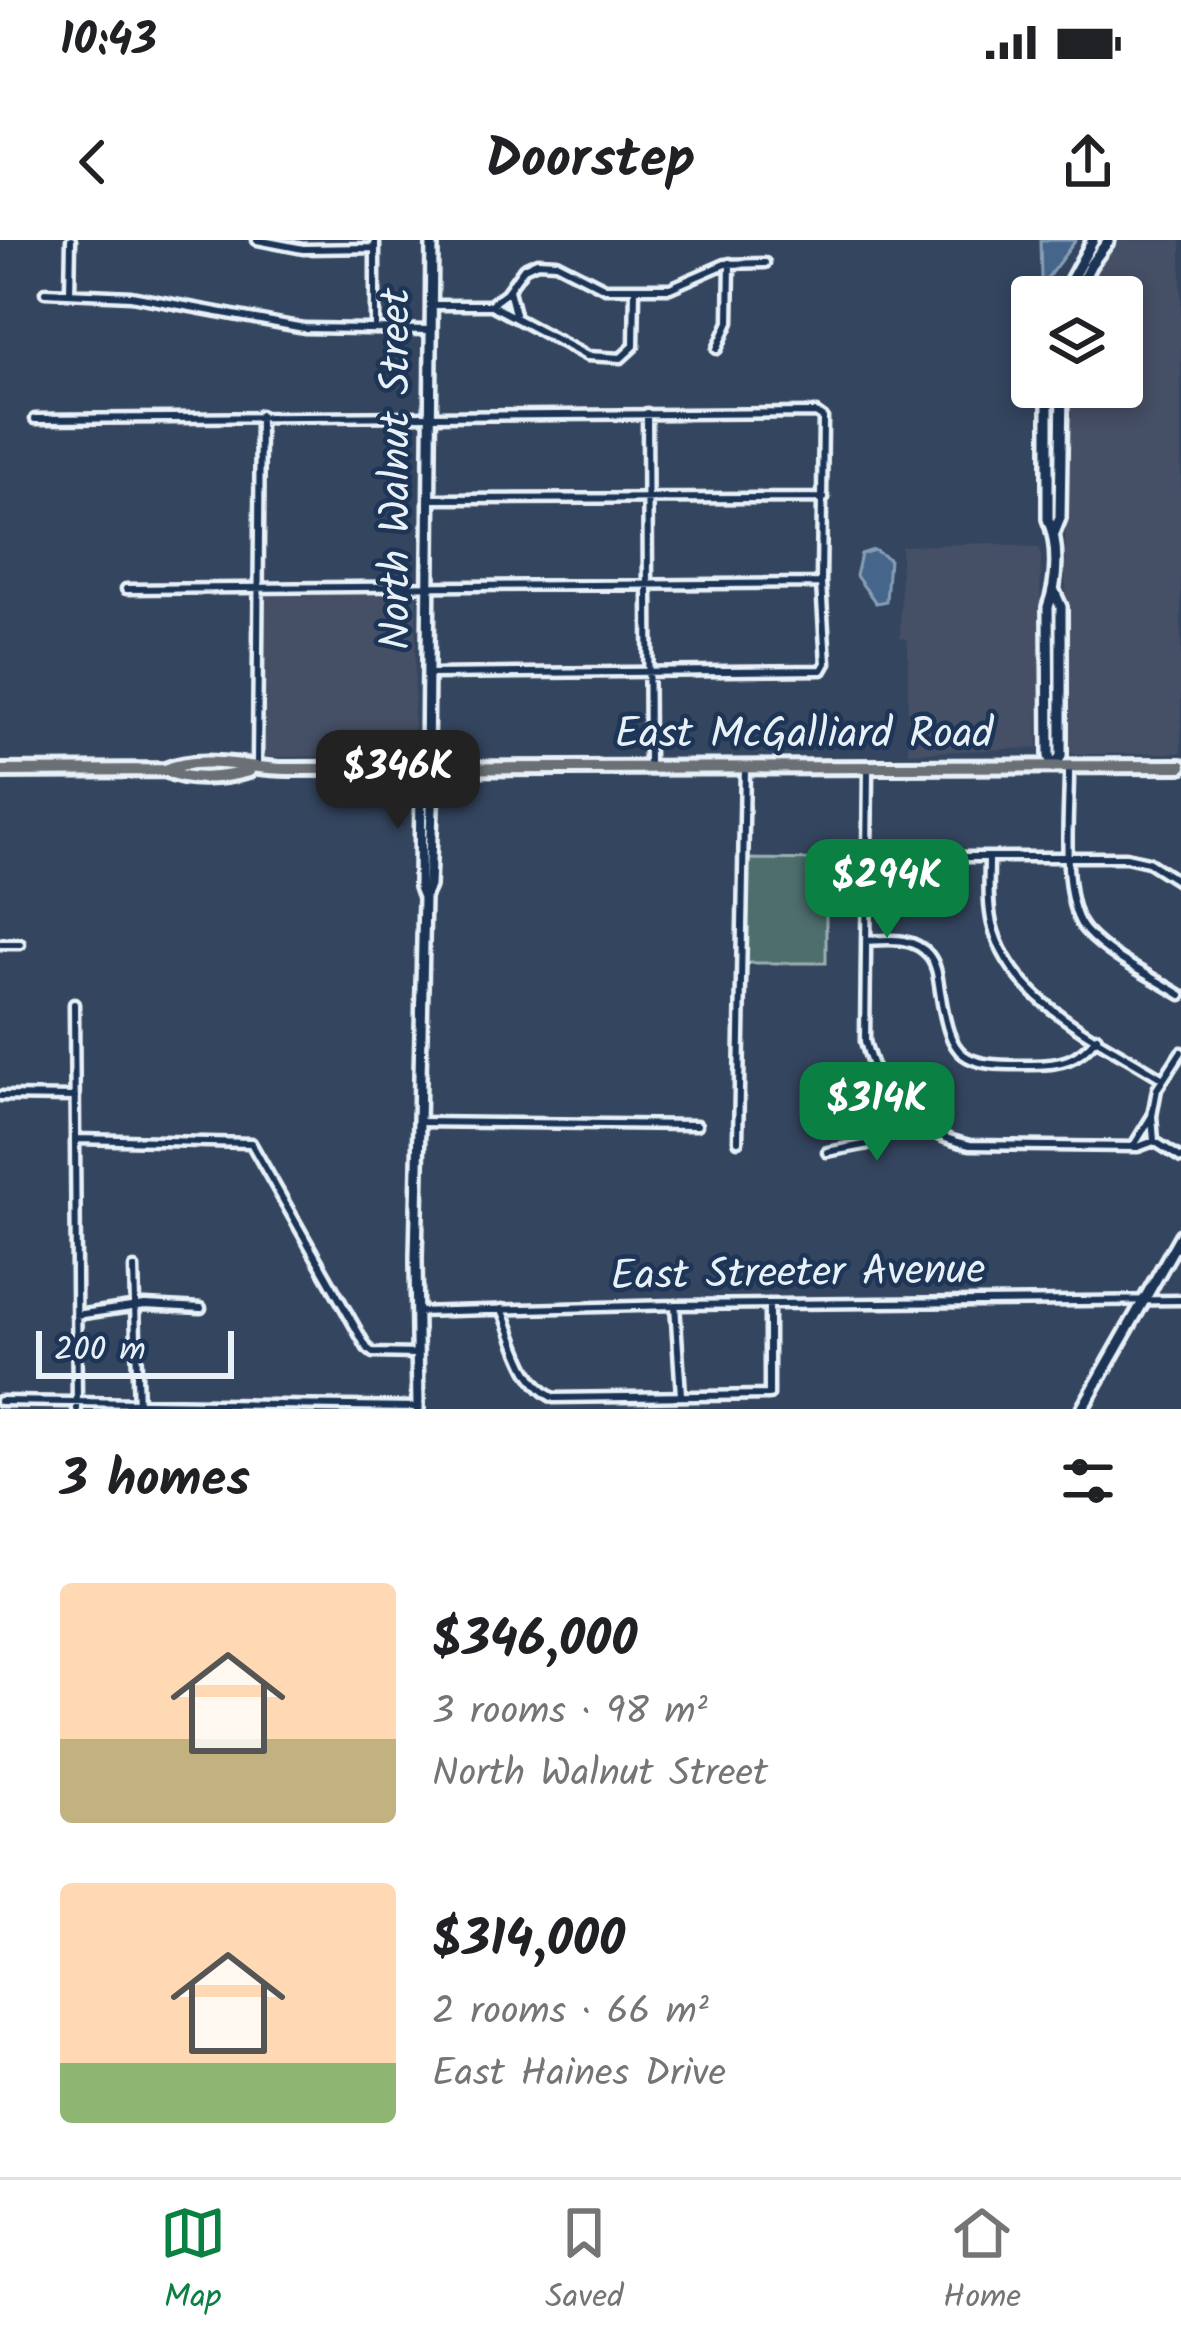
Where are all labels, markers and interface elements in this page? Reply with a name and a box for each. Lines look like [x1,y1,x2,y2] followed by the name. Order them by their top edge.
[60,6,157,78] text: 10:43
[486,119,695,205] text: Doorstep
[60,129,126,195] icon: back
[1055,129,1121,195] icon: share
[1011,276,1143,408] map controls
[1011,276,1143,408] button: layers
[364,287,431,650] street label: North Walnut Street
[615,702,994,769] street label: East McGalliard Road
[314,730,482,832] pin: $346K
[343,738,453,800] text: $346K
[803,839,971,941] pin: $294K
[832,847,942,909] text: $294K
[793,1062,961,1164] pin: $314K
[827,1070,927,1132] text: $314K
[610,1237,986,1311] street label: East Streeter Avenue
[36,1325,234,1378] scale bar
[54,1325,146,1378] text: 200 m
[60,1441,250,1522] text: 3 homes
[1055,1448,1121,1514] icon: filters
[432,1601,637,1682] text: $346,000
[156,1631,300,1775] icon: home
[432,1682,708,1744] text: 3 rooms · 98 m²
[432,1744,768,1806] text: North Walnut Street
[432,1901,625,1982] text: $314,000
[156,1931,300,2075] icon: home
[432,1982,709,2044] text: 2 rooms · 66 m²
[432,2044,726,2106] text: East Haines Drive
[160,2200,226,2325] tab: Map
[545,2200,624,2325] tab: Saved
[943,2200,1021,2325] tab: Home

